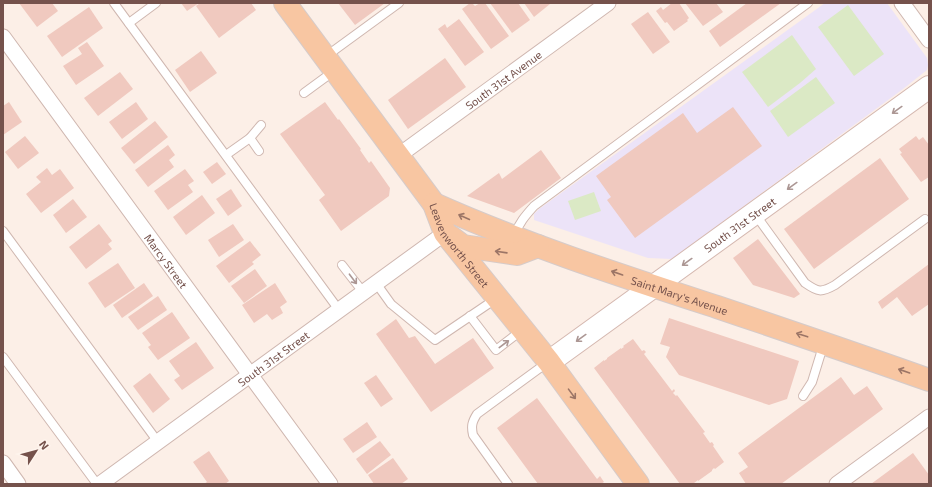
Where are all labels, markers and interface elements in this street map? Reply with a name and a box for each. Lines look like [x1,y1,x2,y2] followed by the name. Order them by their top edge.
[462,47,544,112] street label: South 31st Avenue
[892,106,903,114] one-way arrow
[787,182,798,190] one-way arrow
[701,194,778,254] street label: South 31st Street
[428,201,492,290] street label: Leavenworth Street
[458,213,470,220] one-way arrow
[142,231,191,290] street label: Marcy Street
[495,248,508,256] one-way arrow
[681,258,692,266] one-way arrow
[611,269,623,277] one-way arrow
[348,273,357,284] one-way arrow
[630,273,730,317] street label: Saint Mary's Avenue
[235,328,311,388] street label: South 31st Street
[797,331,809,339] one-way arrow
[576,334,587,343] one-way arrow
[498,340,509,349] one-way arrow
[898,367,911,374] one-way arrow
[568,388,576,399] one-way arrow
[16,431,56,471] north arrow
[37,438,52,452] text: N

